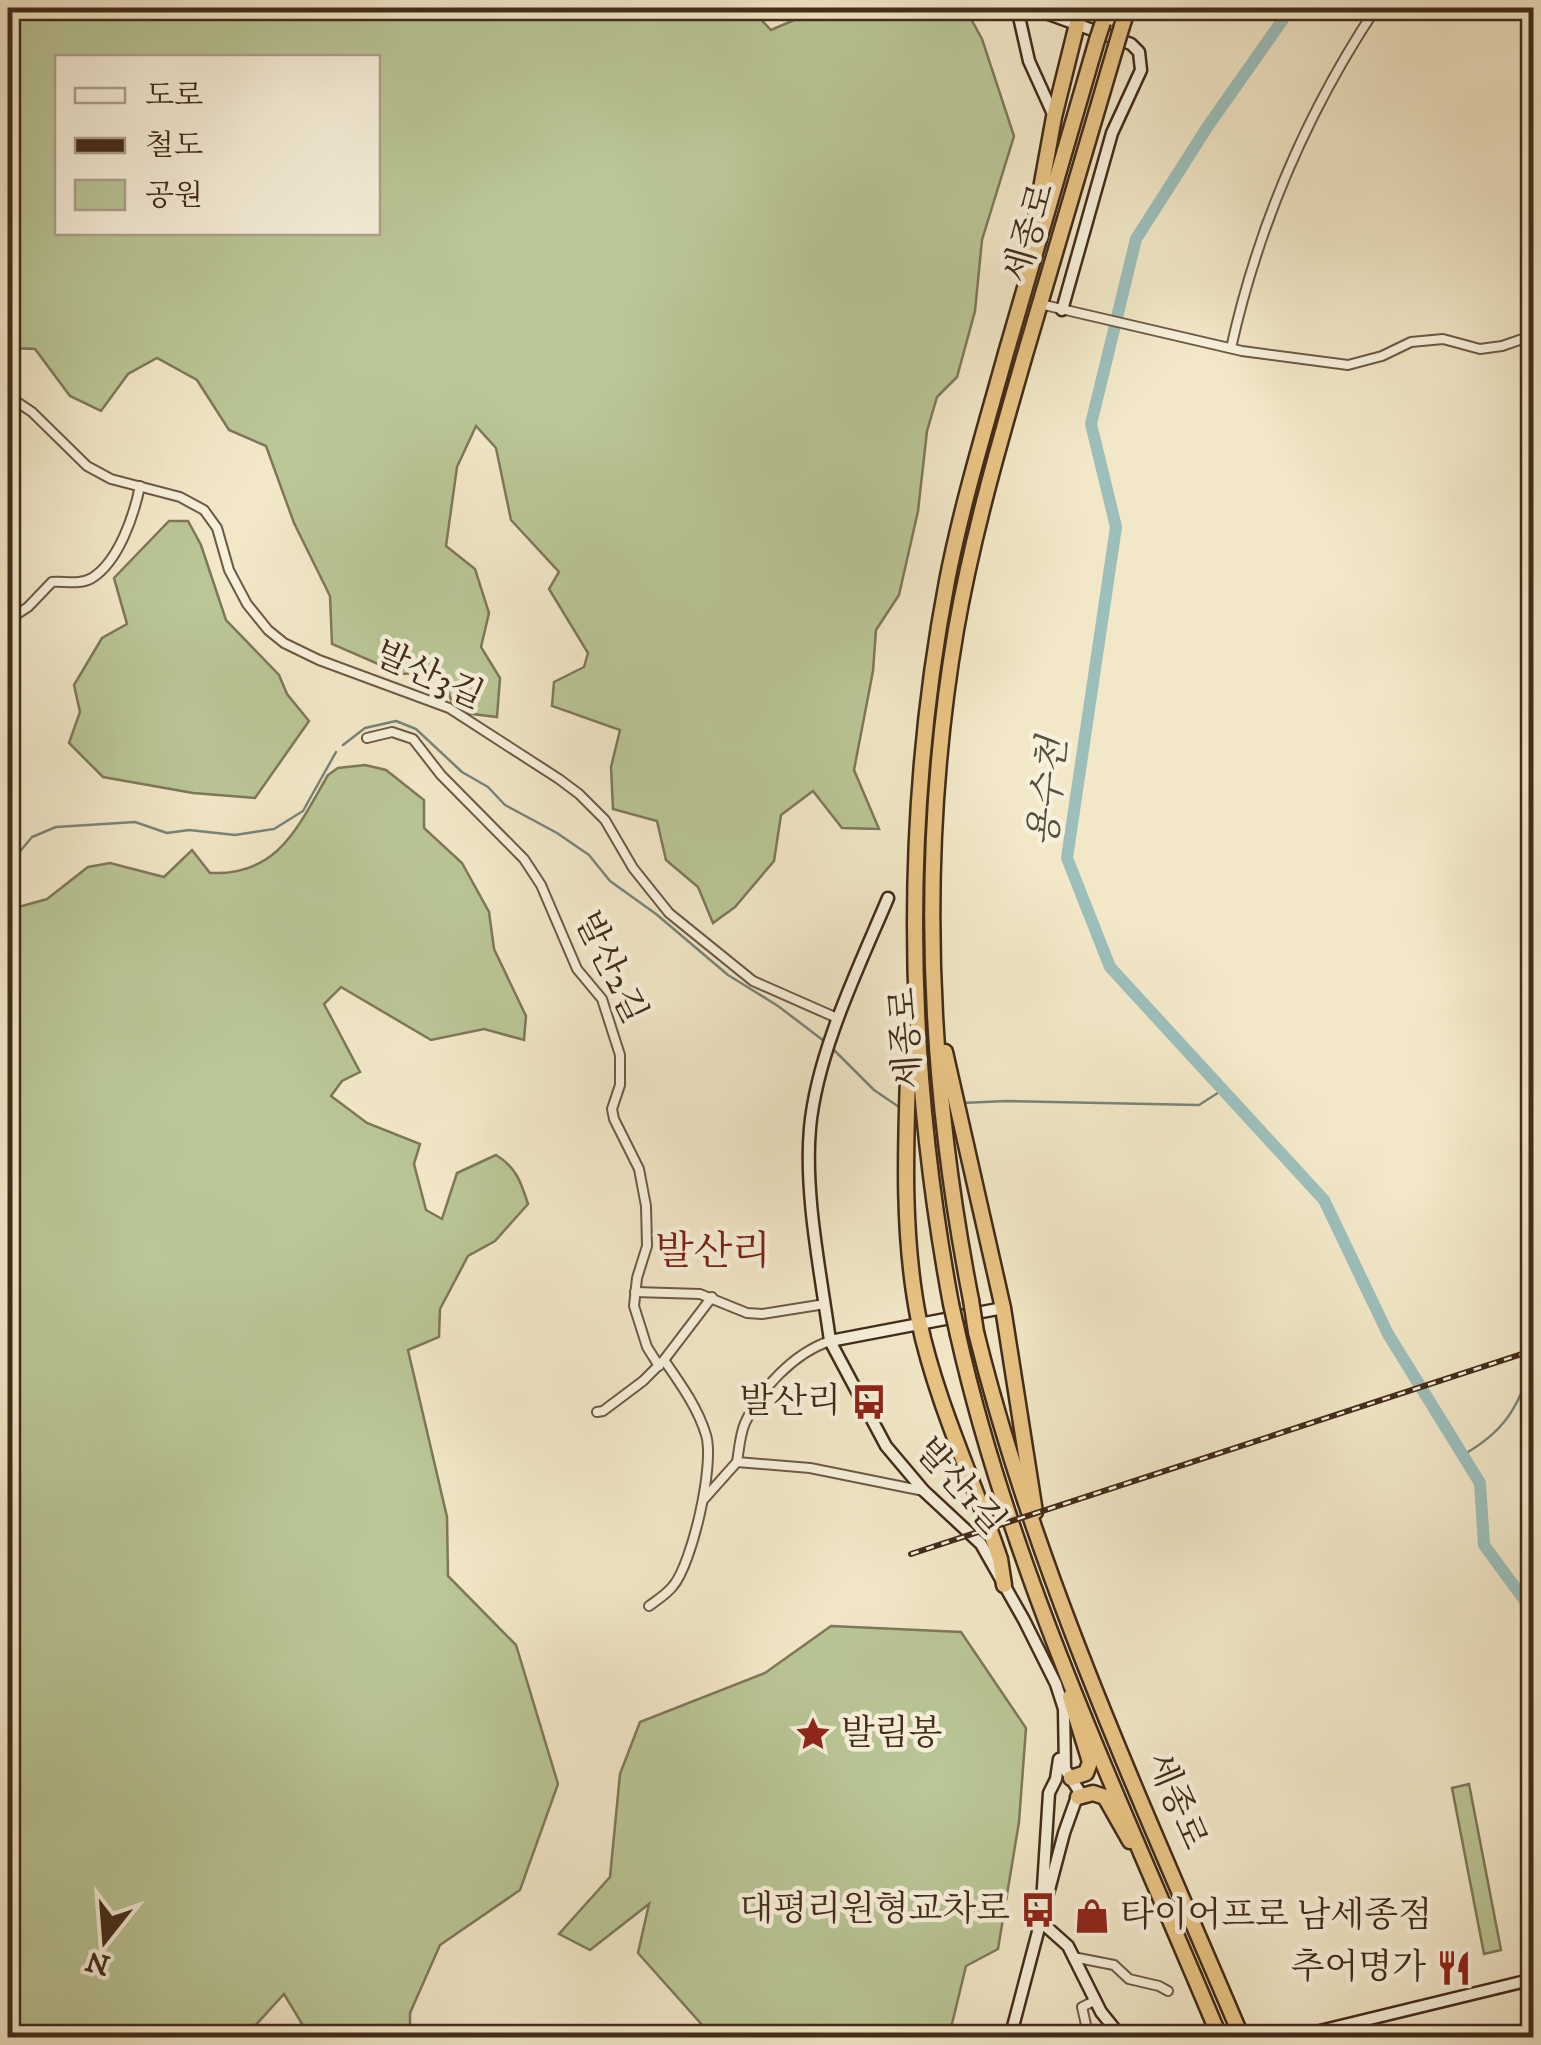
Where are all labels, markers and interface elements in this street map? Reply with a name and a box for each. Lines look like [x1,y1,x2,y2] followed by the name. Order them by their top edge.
[55,55,380,235] legend
[145,78,203,115] text: 도로
[145,128,203,165] text: 철도
[145,178,203,215] text: 공원
[995,178,1065,288] street label: 세종로
[368,633,490,719] street label: 발산3길
[1019,732,1079,849] water label: 용수천
[564,905,656,1031] street label: 발산2길
[882,986,932,1090] street label: 세종로
[655,1228,771,1278] district label: 발산리
[740,1380,841,1424] place label: 발산리
[850,1383,888,1421] bus stop icon: 발산리
[905,1430,1015,1544] street label: 발산1길
[841,1712,943,1756] place label: 발림봉
[794,1715,832,1753] place icon: 발림봉
[1136,1746,1216,1856] street label: 세종로
[740,1888,1010,1932] place label: 대평리원형교차로
[55,1890,155,1990] north arrow
[1019,1891,1057,1929] bus stop icon: 대평리원형교차로
[1120,1894,1432,1938] place label: 타이어프로 남세종점
[1073,1897,1111,1935] shop icon: 타이어프로 남세종점
[82,1942,114,1983] text: N
[1291,1946,1426,1990] place label: 추어명가
[1435,1949,1473,1987] restaurant icon: 추어명가

